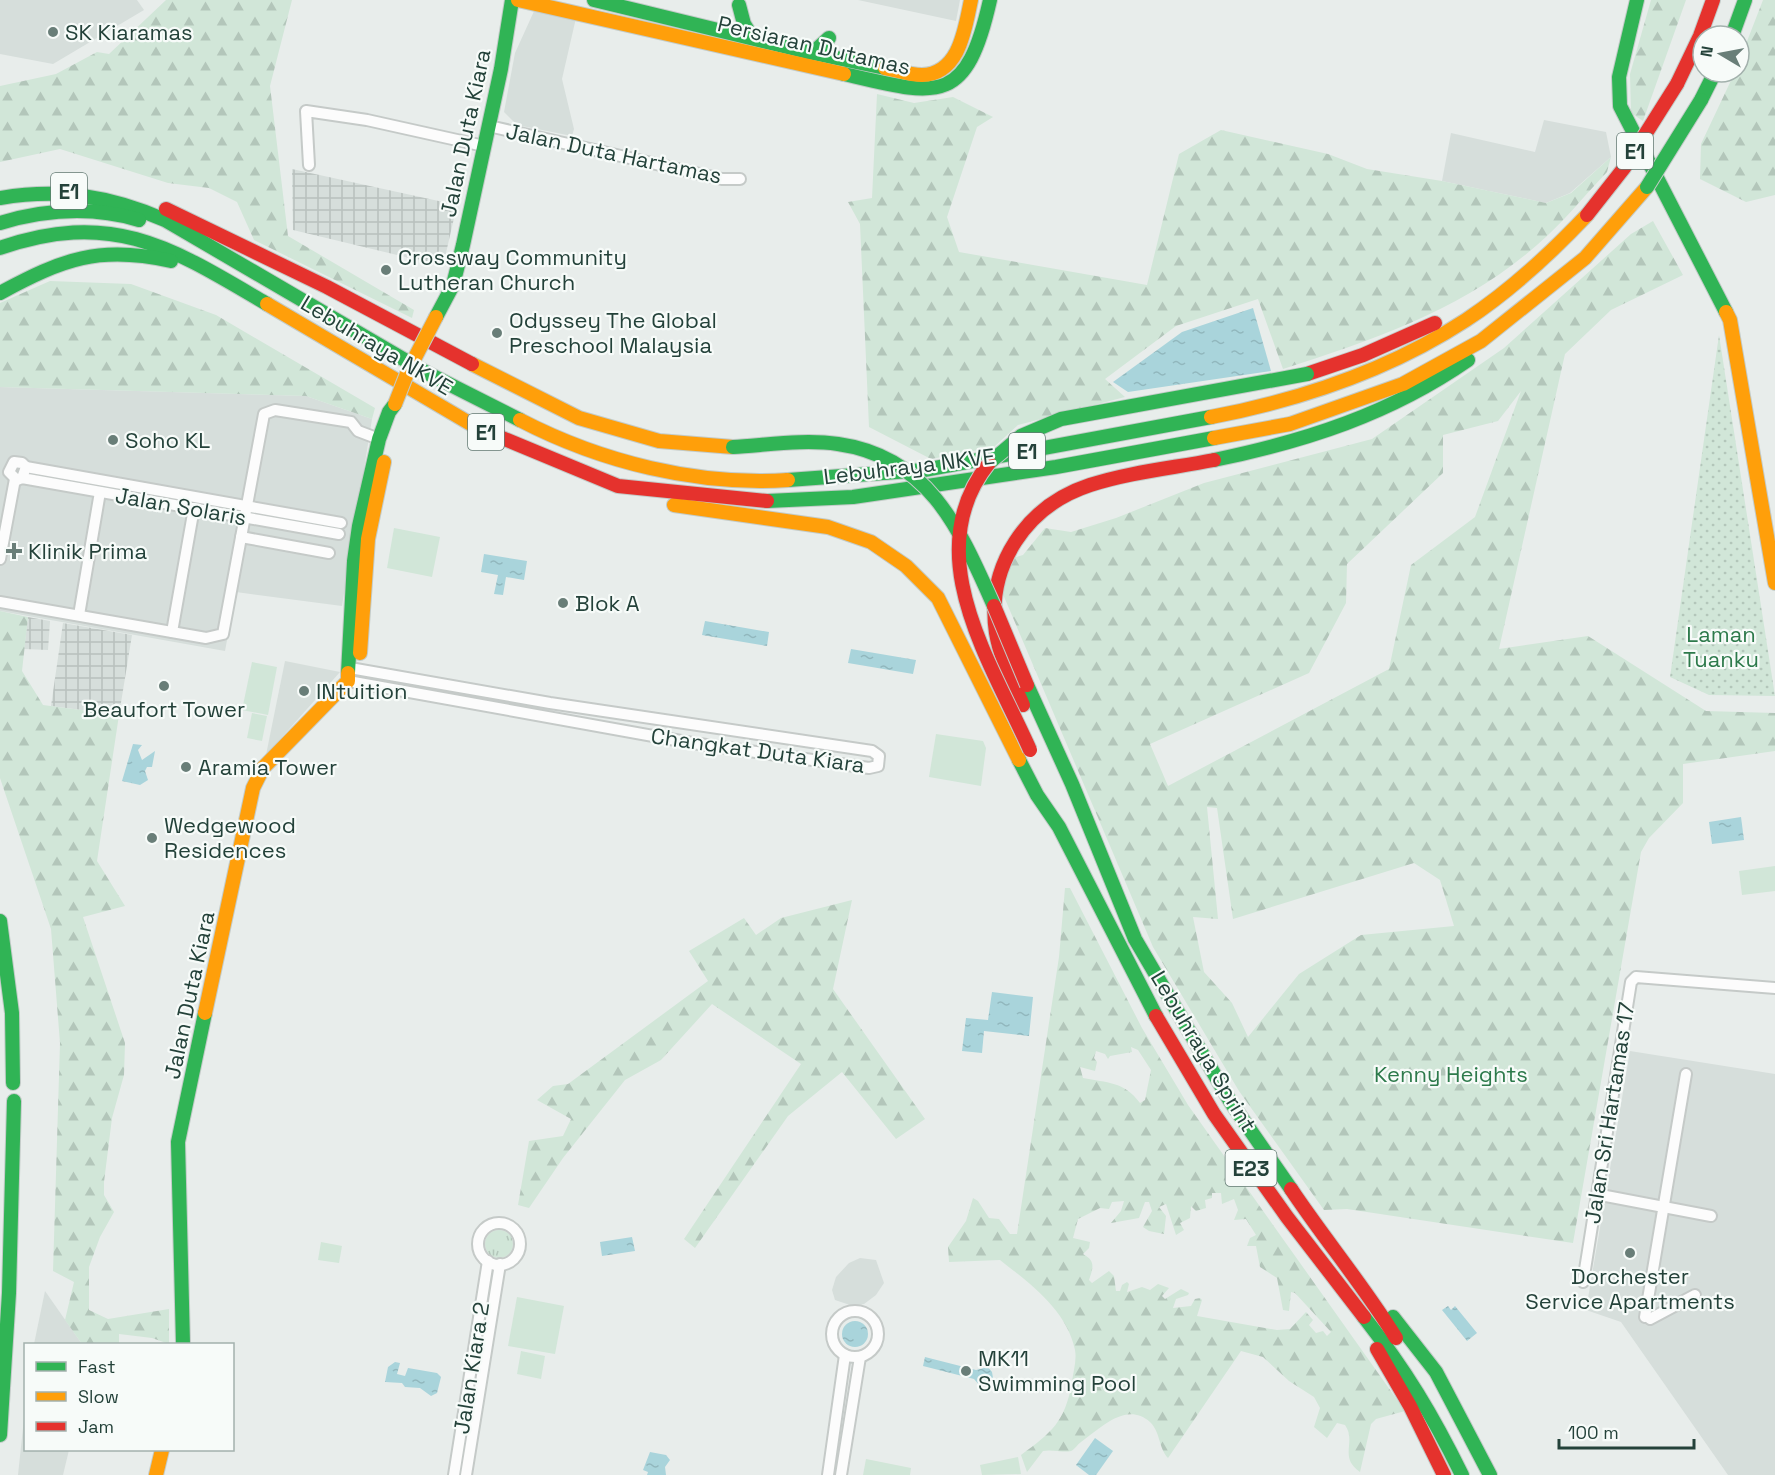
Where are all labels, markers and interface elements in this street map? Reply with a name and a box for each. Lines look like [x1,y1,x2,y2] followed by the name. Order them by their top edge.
[715,9,913,81] street label: Persiaran Dutamas
[65,18,193,46] place label: SK Kiaramas
[1691,24,1751,84] north arrow
[46,25,60,39] marker: SK Kiaramas
[1695,44,1718,59] text: N
[434,46,497,219] street label: Jalan Duta Kiara
[504,116,724,190] street label: Jalan Duta Hartamas
[1617,133,1653,169] road number: E1
[51,173,87,209] road number: E1
[398,243,627,296] place label: Crossway Community Lutheran Church
[379,263,393,277] marker: Crossway Community Lutheran Church
[296,289,458,401] street label: Lebuhraya NKVE
[509,306,717,359] place label: Odyssey The Global Preschool Malaysia
[490,326,504,340] marker: Odyssey The Global Preschool Malaysia
[468,414,504,450] road number: E1
[125,426,210,454] place label: Soho KL
[106,433,120,447] marker: Soho KL
[1009,433,1045,469] road number: E1
[822,442,996,490] street label: Lebuhraya NKVE
[113,481,249,531] street label: Jalan Solaris
[28,537,147,565] place label: Klinik Prima
[5,542,23,560] marker: Klinik Prima
[575,589,640,617] place label: Blok A
[556,596,570,610] marker: Blok A
[1683,620,1759,673] park label: Laman Tuanku
[316,677,408,705] place label: INtuition
[157,679,171,693] marker: Beaufort Tower
[297,684,311,698] marker: INtuition
[83,695,245,723] place label: Beaufort Tower
[649,721,867,779] street label: Changkat Duta Kiara
[198,753,337,781] place label: Aramia Tower
[179,760,193,774] marker: Aramia Tower
[164,811,296,864] place label: Wedgewood Residences
[145,831,159,845] marker: Wedgewood Residences
[158,908,221,1081] street label: Jalan Duta Kiara
[1145,965,1263,1137] street label: Lebuhraya Sprint
[1578,1000,1640,1226] street label: Jalan Sri Hartamas 17
[1374,1060,1528,1088] park label: Kenny Heights
[1226,1150,1276,1186] road number: E23
[1623,1246,1637,1260] marker: Dorchester Service Apartments
[1525,1262,1735,1315] place label: Dorchester Service Apartments
[447,1300,495,1436] street label: Jalan Kiara 2
[24,1343,234,1451] legend
[978,1344,1136,1397] place label: MK11 Swimming Pool
[78,1355,115,1378] text: Fast
[959,1364,973,1378] marker: MK11 Swimming Pool
[78,1385,119,1408] text: Slow
[1559,1412,1694,1450] scale bar
[78,1415,114,1438] text: Jam
[1568,1421,1619,1444] text: 100 m

